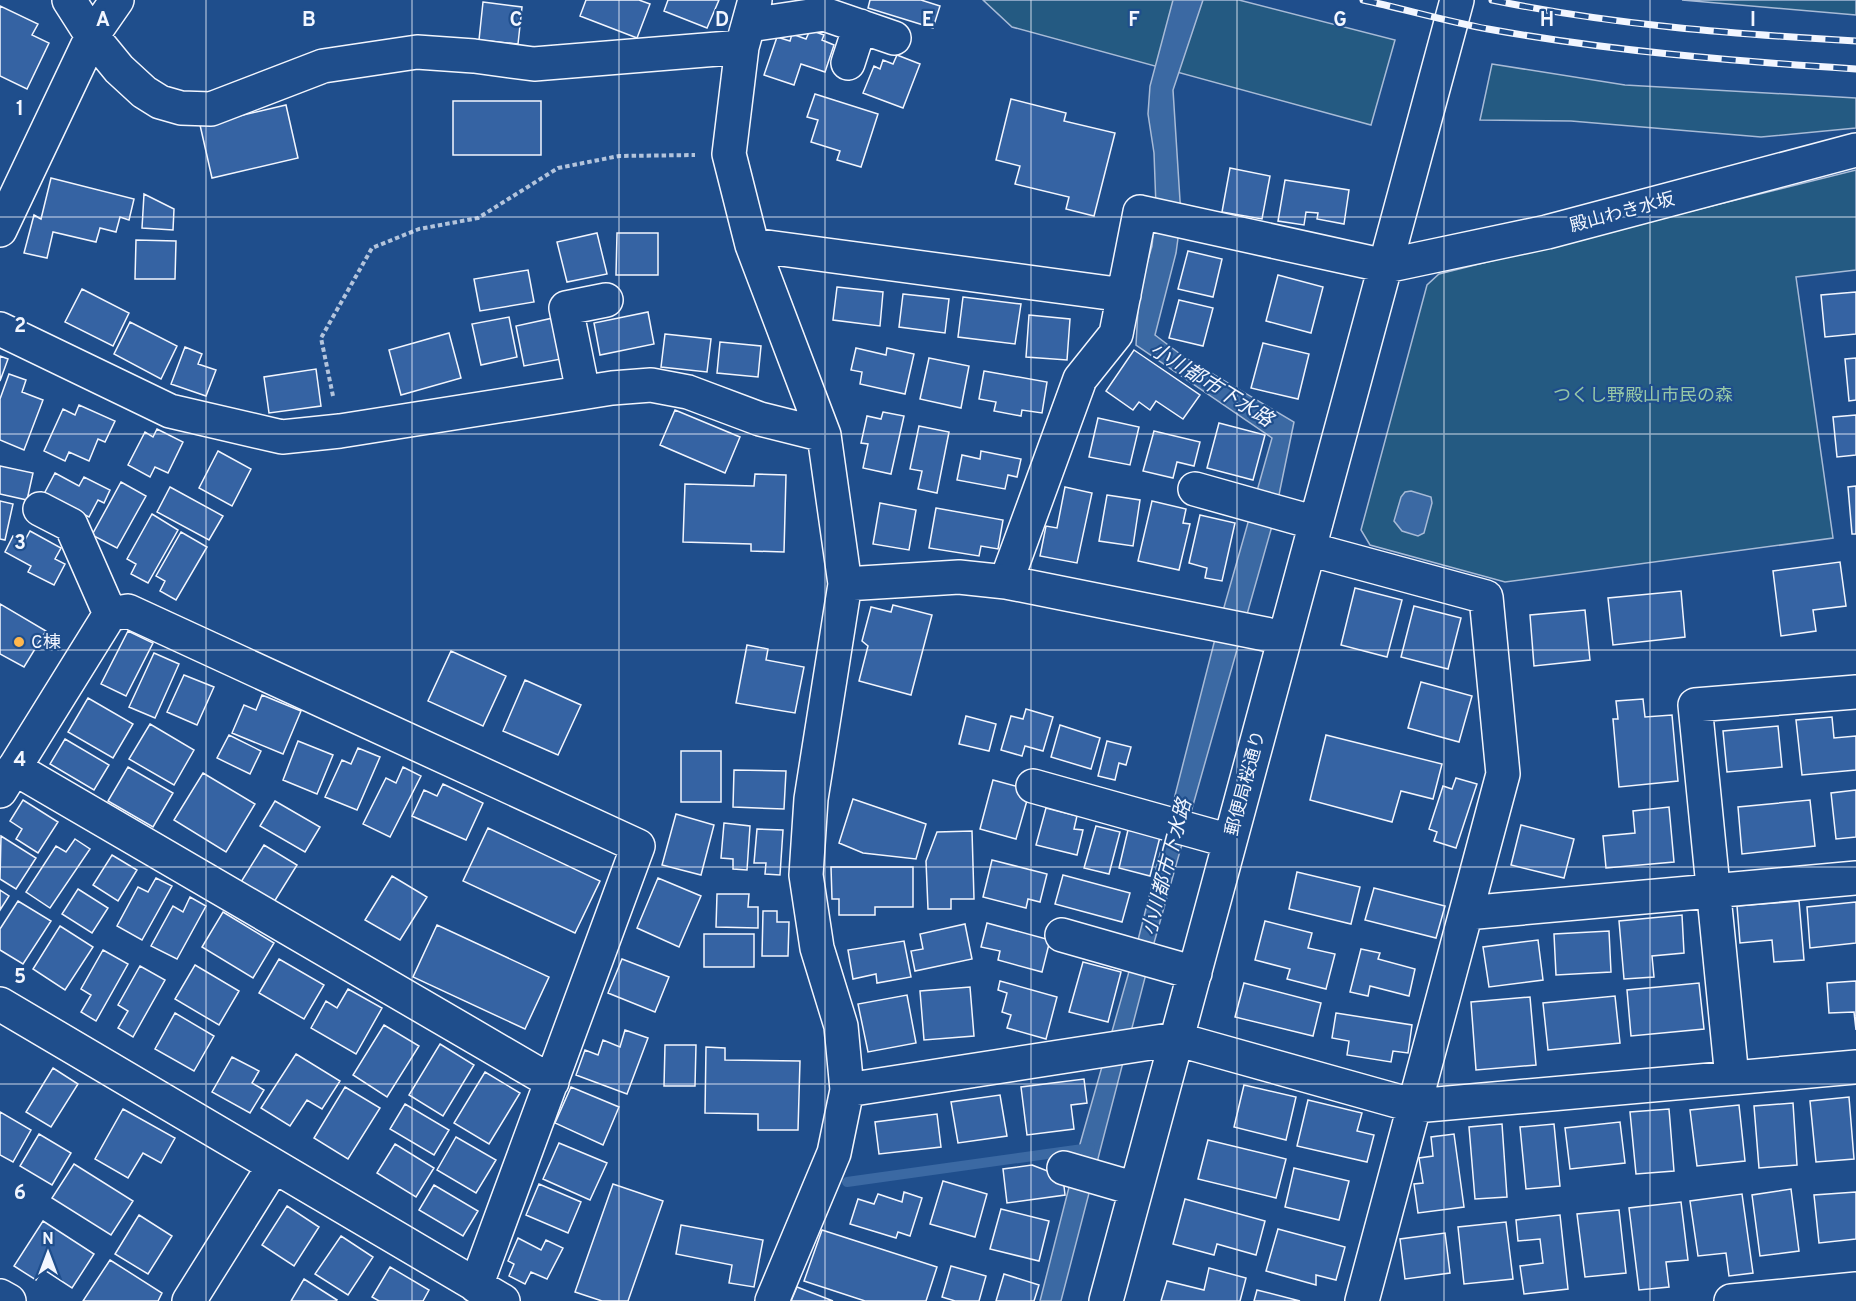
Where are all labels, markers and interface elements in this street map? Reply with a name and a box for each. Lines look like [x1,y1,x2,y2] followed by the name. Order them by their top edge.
[96,8,110,34] text: A
[302,8,316,34] text: B
[510,8,522,34] text: C
[715,8,729,34] text: D
[922,8,934,34] text: E
[1128,8,1140,34] text: F
[1333,8,1347,34] text: G
[1540,8,1554,34] text: H
[1750,8,1756,34] text: I
[16,97,24,123] text: 1
[1567,188,1678,239] street label: 殿山わき水坂
[14,314,26,340] text: 2
[1145,338,1279,435] water label: 小川都市下水路
[1553,385,1733,408] park label: つくし野殿山市民の森
[14,531,26,557] text: 3
[31,632,61,655] place label: C棟
[12,635,26,649] marker: C棟
[1221,728,1272,839] street label: 郵便局桜通り
[14,748,26,774] text: 4
[1137,795,1199,938] water label: 小川都市下水路
[14,965,26,991] text: 5
[14,1181,26,1207] text: 6
[18,1223,78,1283] north arrow
[42,1230,54,1250] text: N

